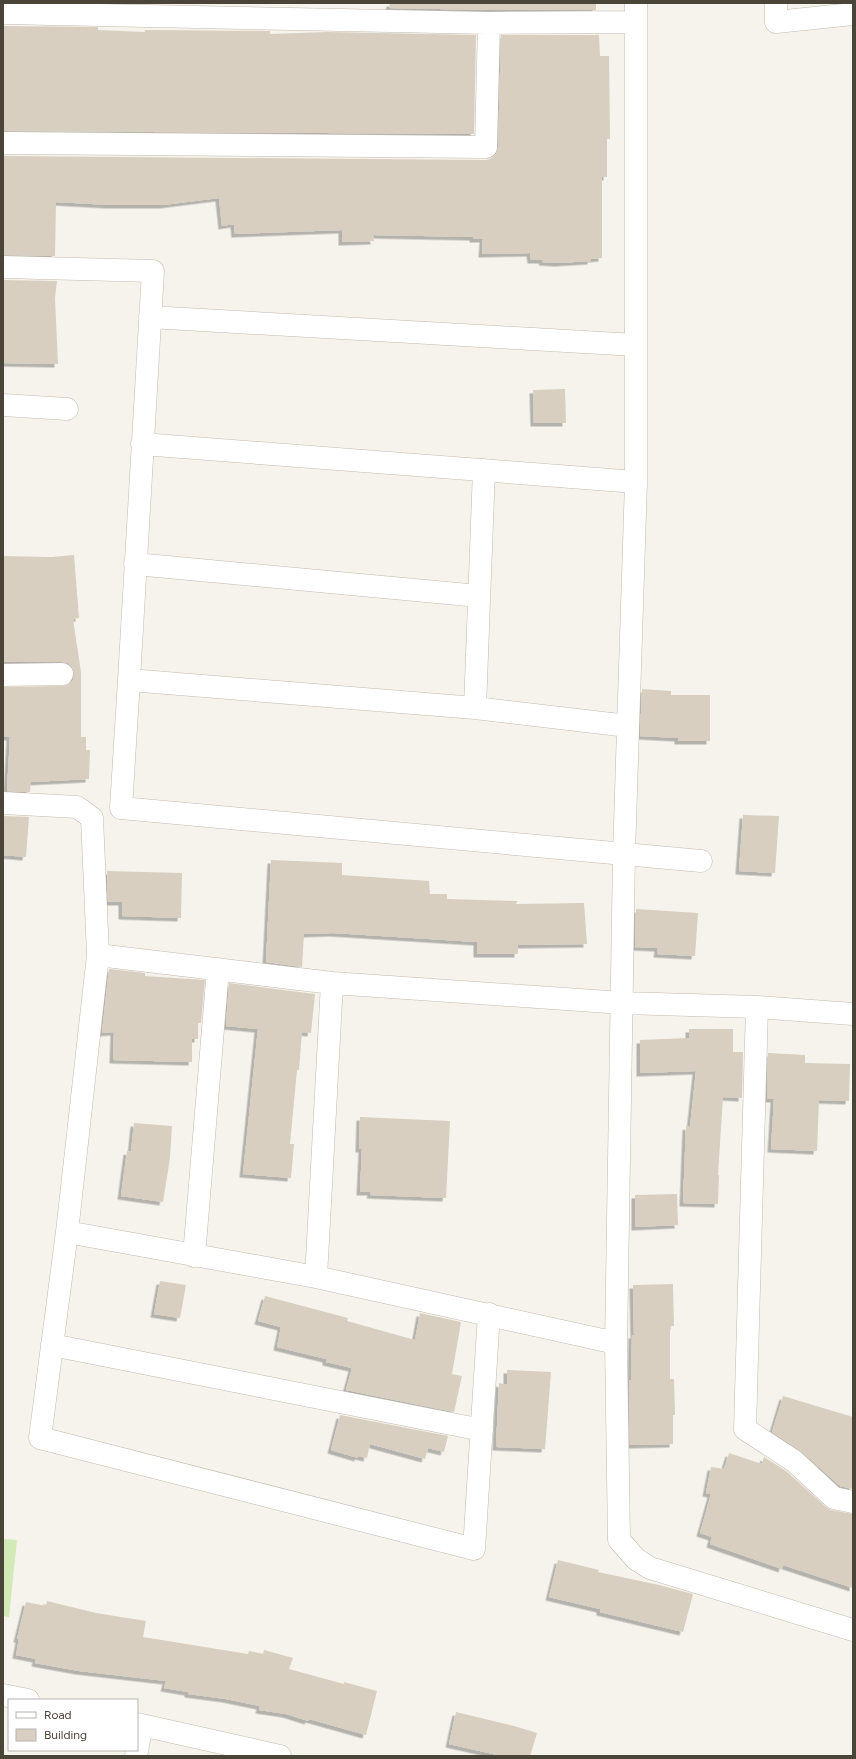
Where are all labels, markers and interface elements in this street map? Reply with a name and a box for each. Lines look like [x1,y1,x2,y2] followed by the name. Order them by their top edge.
[8,1699,138,1751] legend
[44,1708,72,1722] text: Road
[44,1728,87,1742] text: Building

